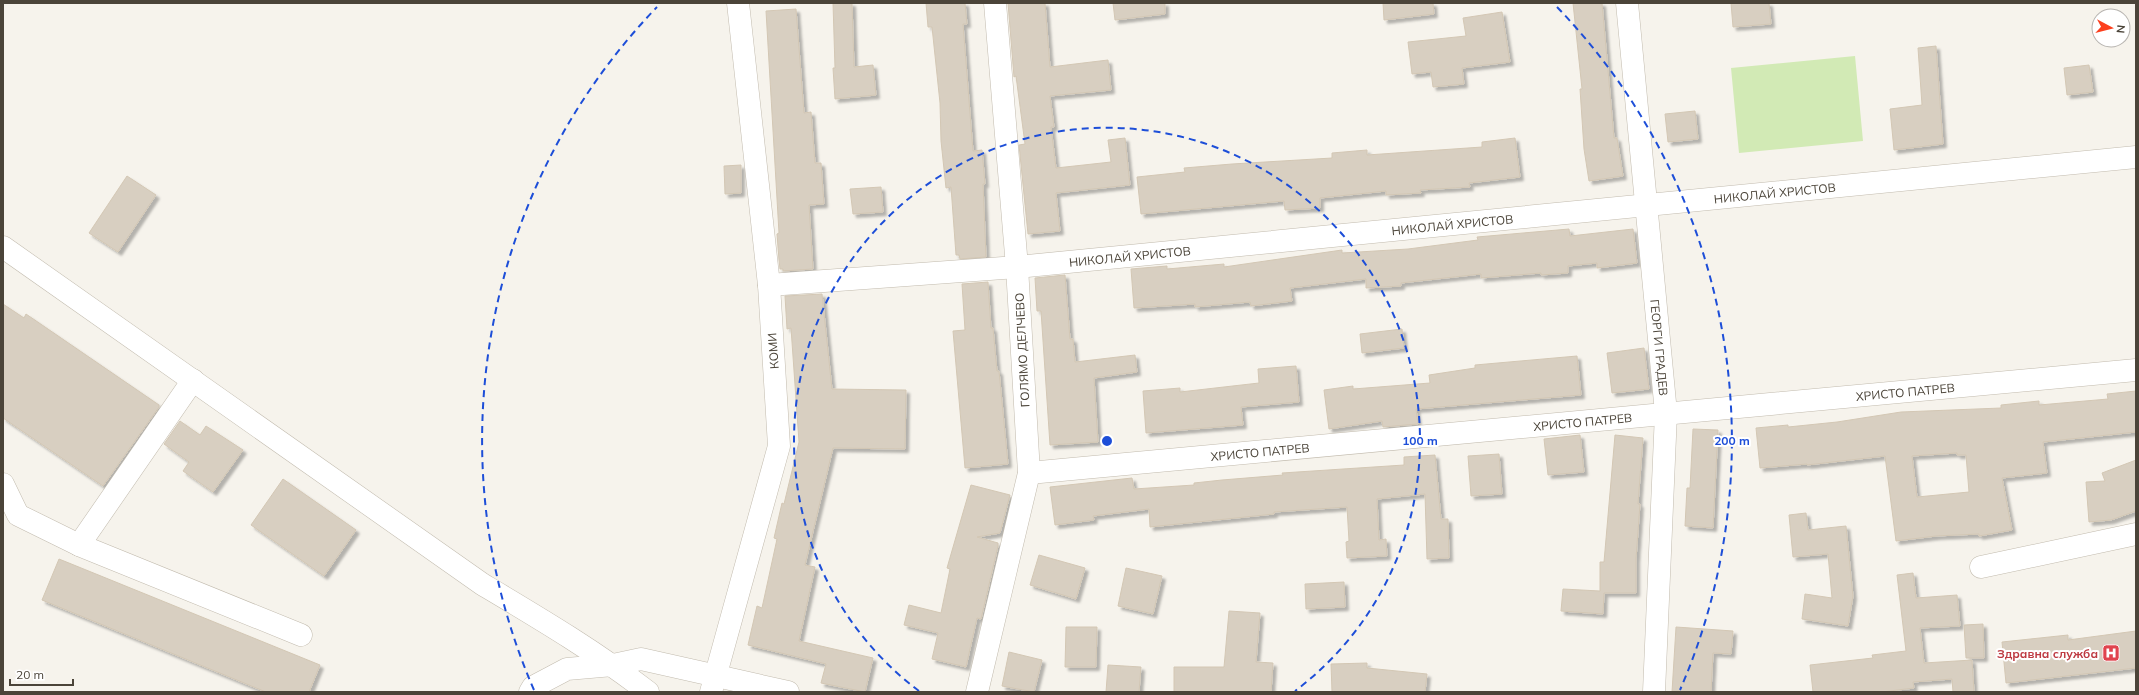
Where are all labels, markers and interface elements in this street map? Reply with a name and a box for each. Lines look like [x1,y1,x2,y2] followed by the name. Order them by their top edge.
[2091,8,2131,48] north arrow
[2113,24,2128,34] text: N
[1713,179,1836,206] street label: НИКОЛАЙ ХРИСТОВ
[1391,211,1514,238] street label: НИКОЛАЙ ХРИСТОВ
[1068,242,1191,269] street label: НИКОЛАЙ ХРИСТОВ
[1012,292,1032,408] street label: ГОЛЯМО ДЕЛЧЕВО
[1648,299,1672,396] street label: ГЕОРГИ ГРАДЕВ
[764,332,782,370] street label: КОМИ
[1855,379,1955,404] street label: ХРИСТО ПАТРЕВ
[1533,409,1633,434] street label: ХРИСТО ПАТРЕВ
[1402,433,1438,448] text: 100 m
[1714,433,1750,448] text: 200 m
[1100,434,1114,448] centre of rings
[1210,439,1310,464] street label: ХРИСТО ПАТРЕВ
[2101,643,2121,663] hospital icon: Здравна служба
[1997,646,2098,661] place label: Здравна служба
[10,661,73,687] scale bar
[16,667,44,682] text: 20 m

